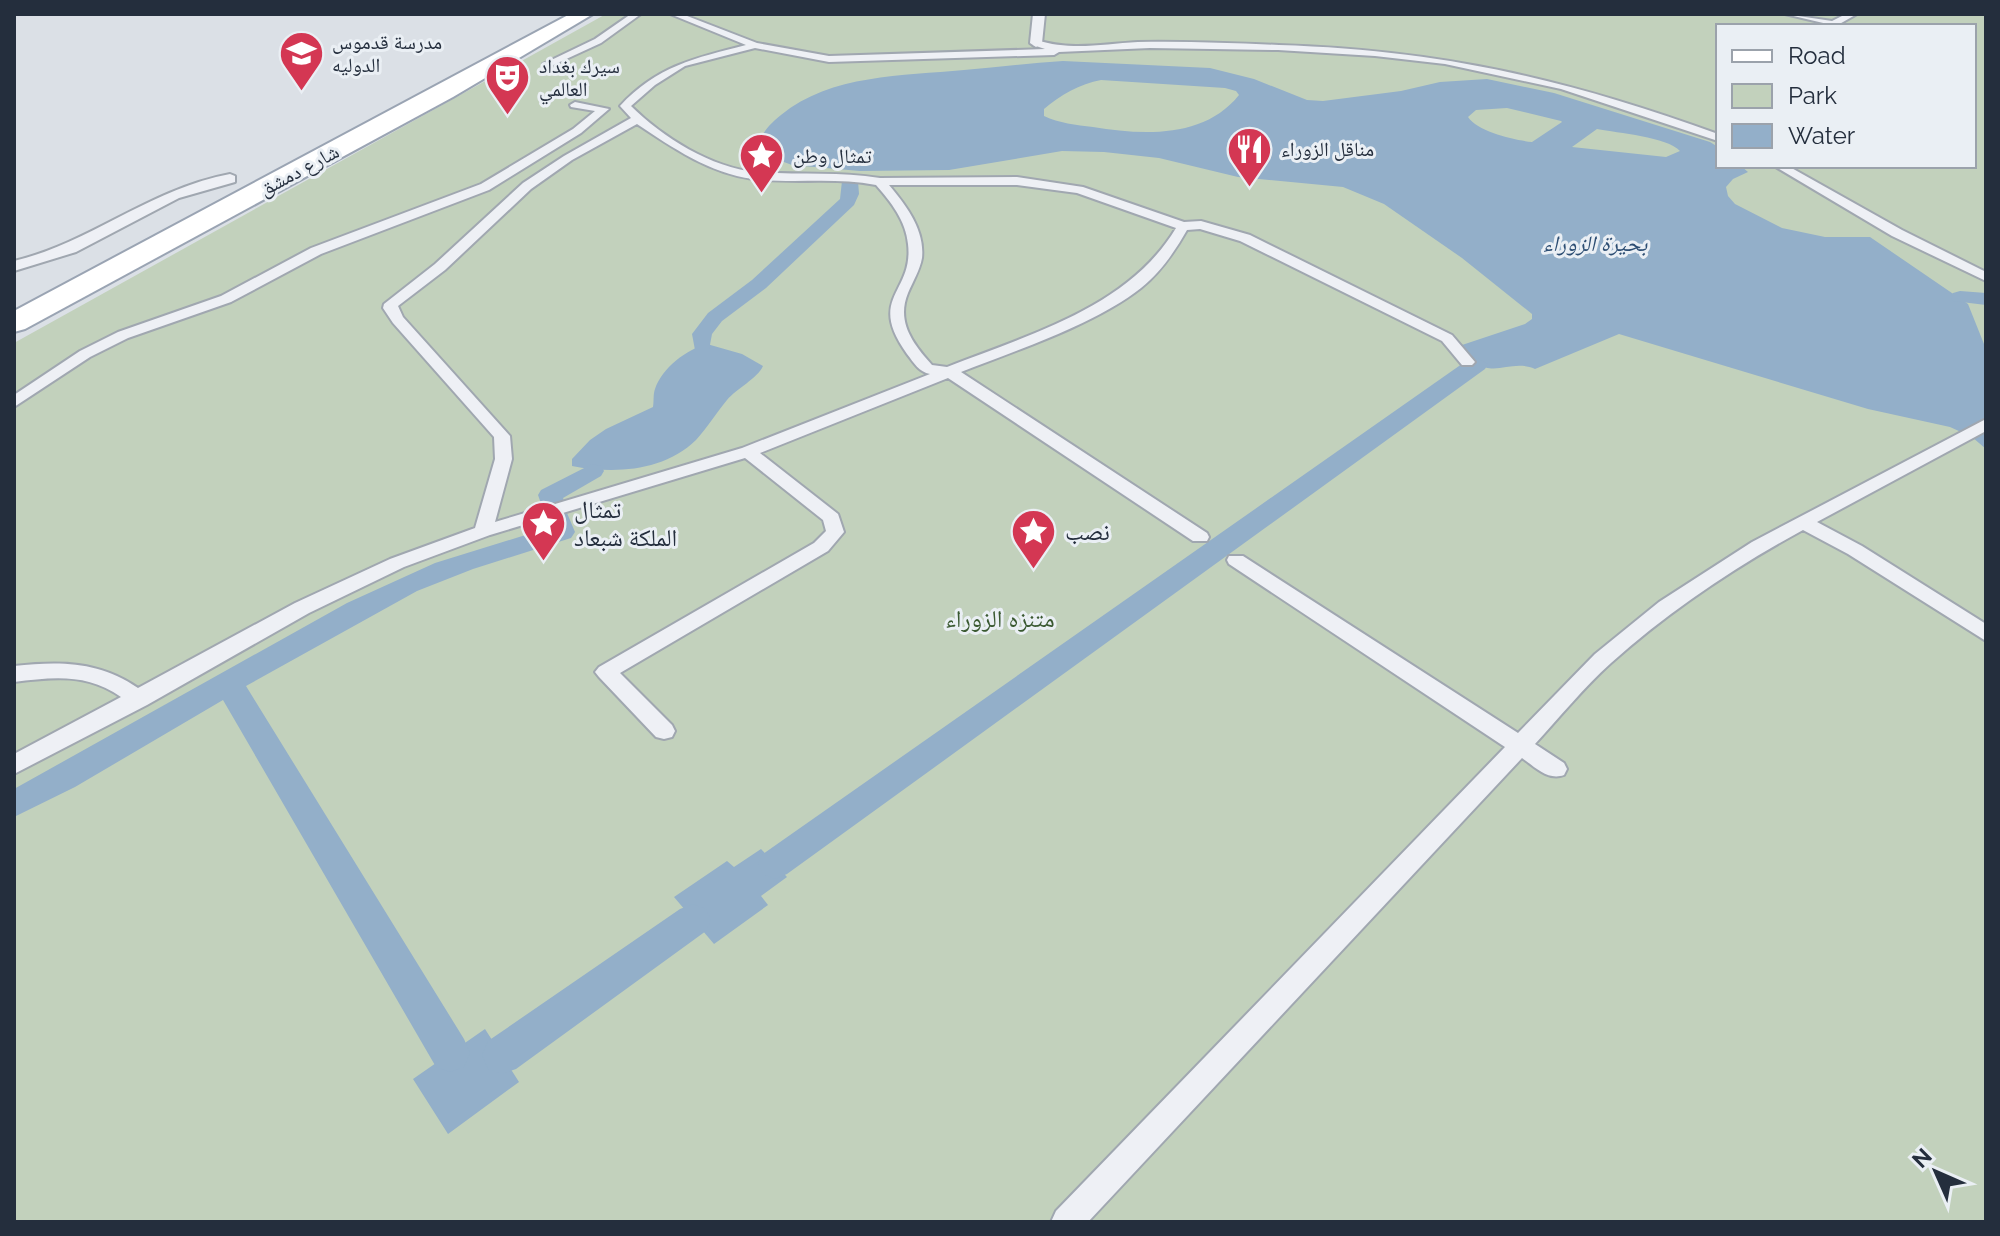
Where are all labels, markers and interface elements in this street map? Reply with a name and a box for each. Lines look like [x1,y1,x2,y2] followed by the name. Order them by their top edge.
[1716,24,1976,168] legend
[277,30,325,93] school or university icon: مدرسة قدموس الدوليه
[332,30,442,77] place label: مدرسة قدموس الدوليه
[1788,41,1846,70] text: Road
[484,54,532,117] theatre icon: سيرك بغداد العالمي
[539,54,620,105] place label: سيرك بغداد العالمي
[1788,81,1837,110] text: Park
[1788,121,1856,150] text: Water
[1226,125,1274,188] restaurant icon: مناقل الزوراء
[738,132,786,195] place icon: تمثال وطن
[1281,137,1374,161] place label: مناقل الزوراء
[255,139,343,202] street label: شارع دمشق
[793,144,872,168] place label: تمثال وطن
[1543,230,1648,256] water label: بحيرة الزوراء
[574,495,677,552] place label: تمثال الملكة شبعاد
[519,499,567,562] place icon: تمثال الملكة شبعاد
[1010,507,1058,570] place icon: نصب
[1065,517,1110,546] place label: نصب
[945,604,1055,633] park label: متنزه الزوراء
[1896,1132,1976,1212] north arrow
[1907,1143,1937,1173] text: N

